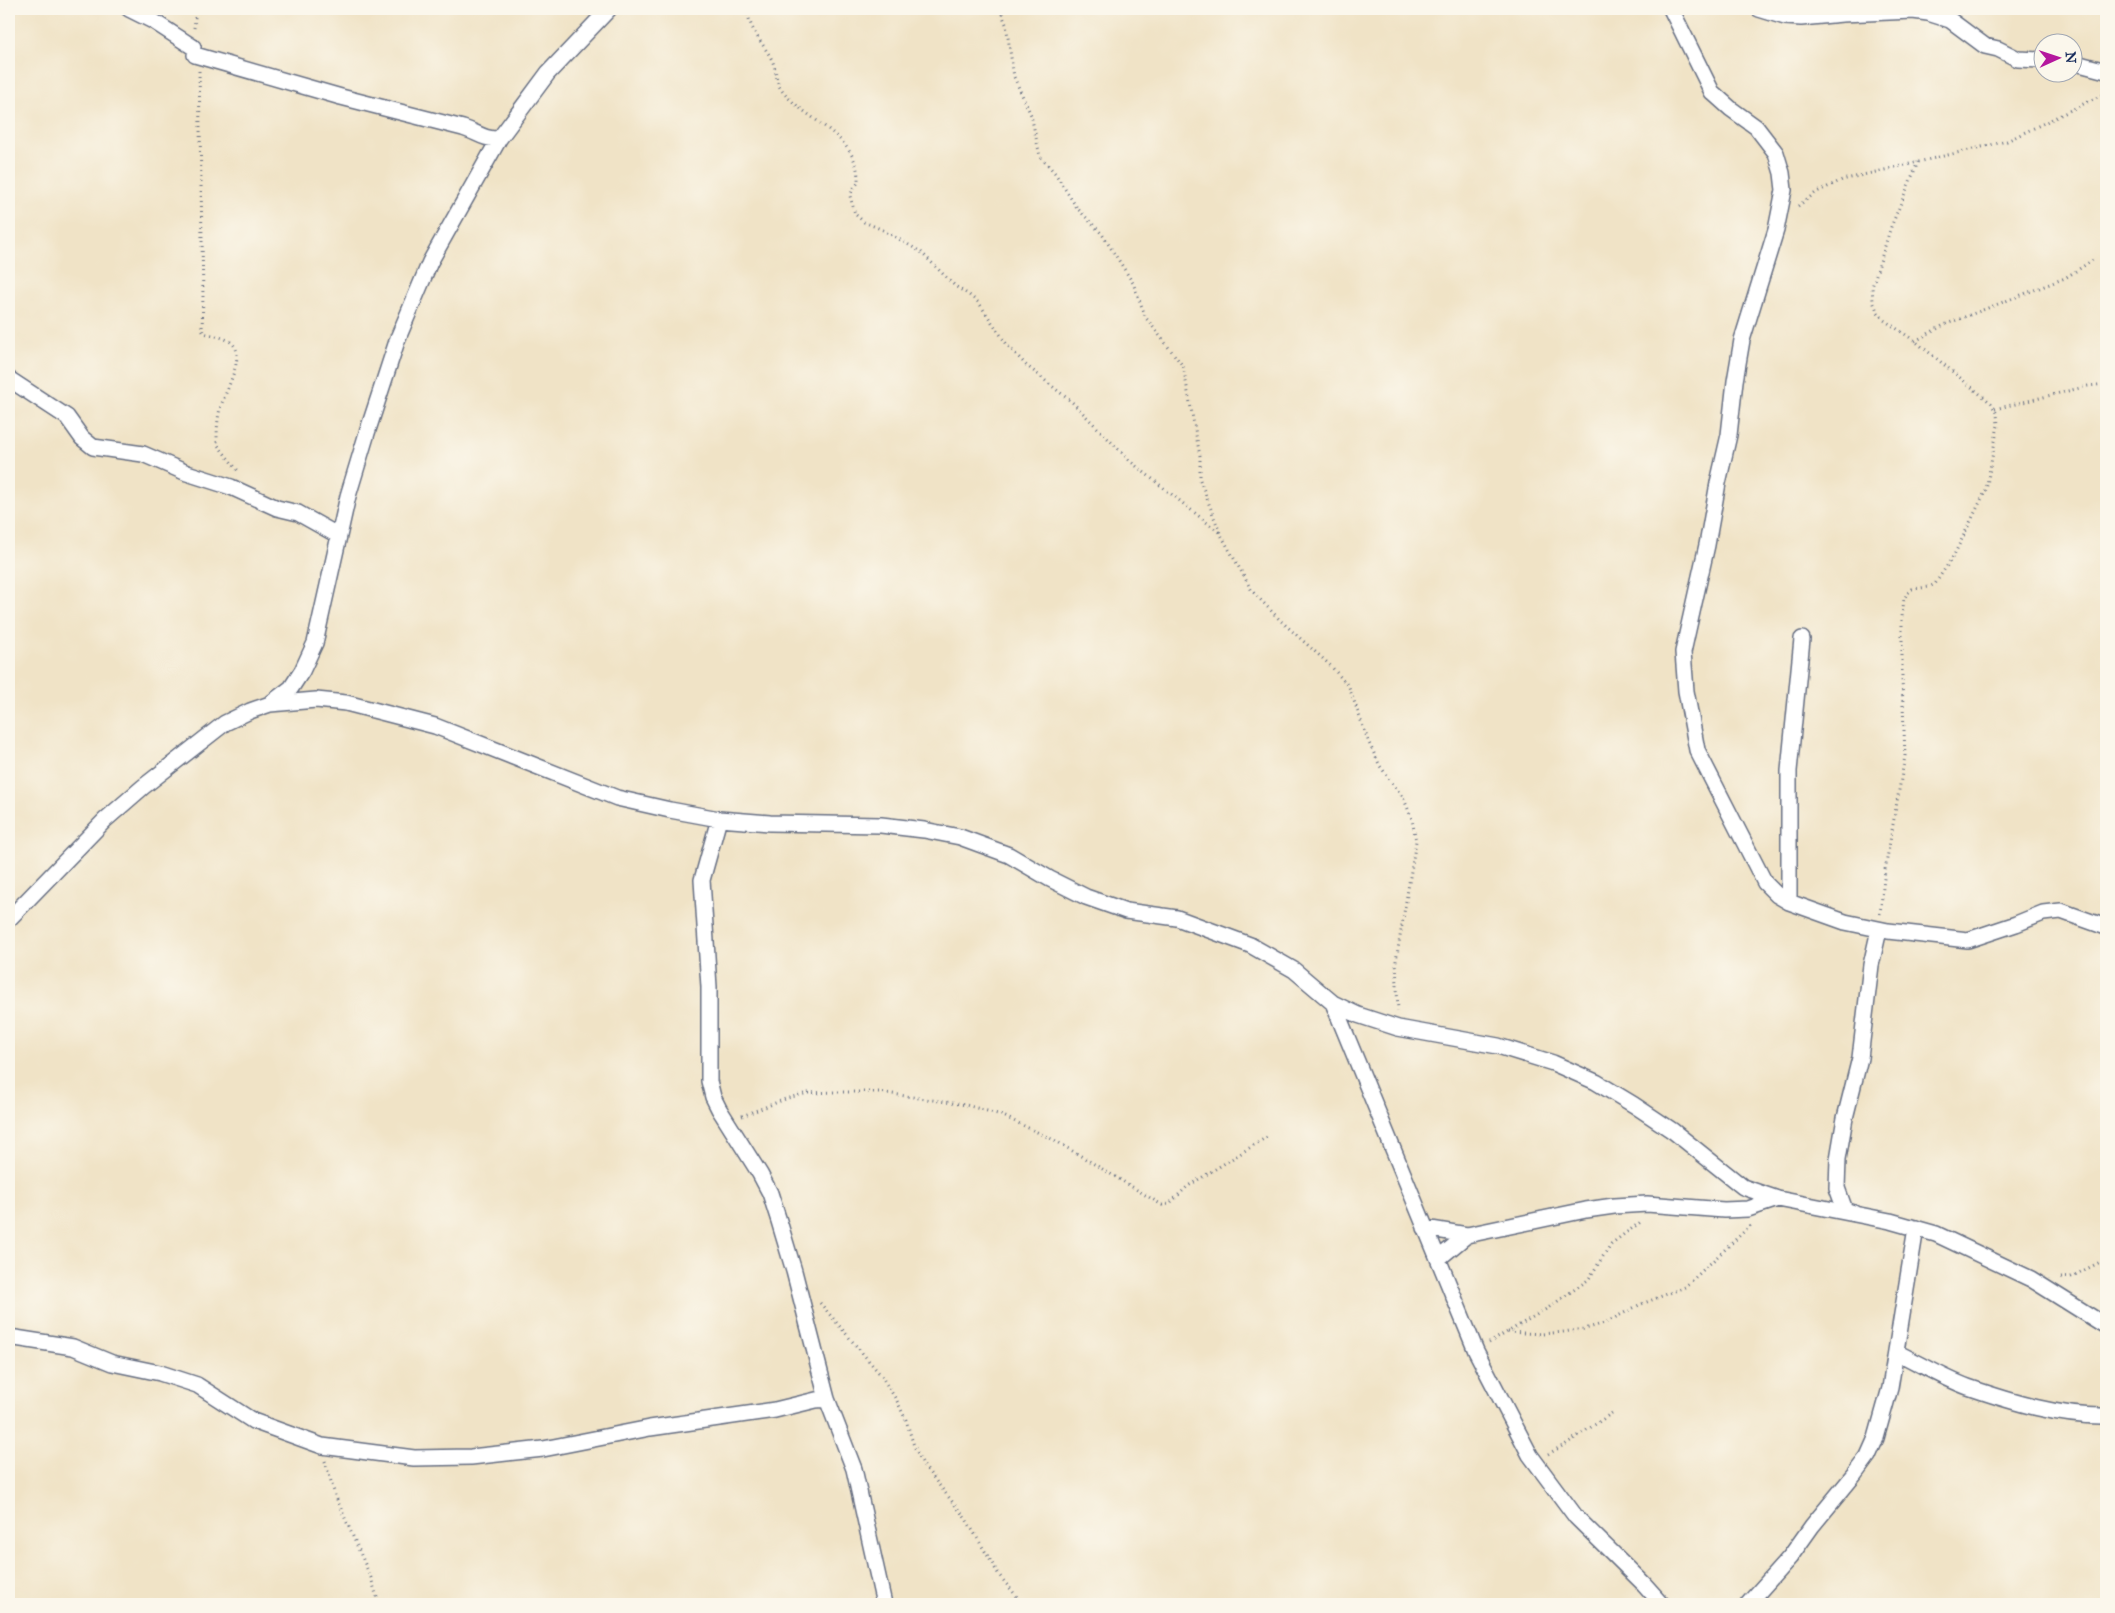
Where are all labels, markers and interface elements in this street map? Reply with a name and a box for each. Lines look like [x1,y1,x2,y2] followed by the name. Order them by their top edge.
[2032,32,2082,82] north arrow
[2062,51,2079,64] text: N

